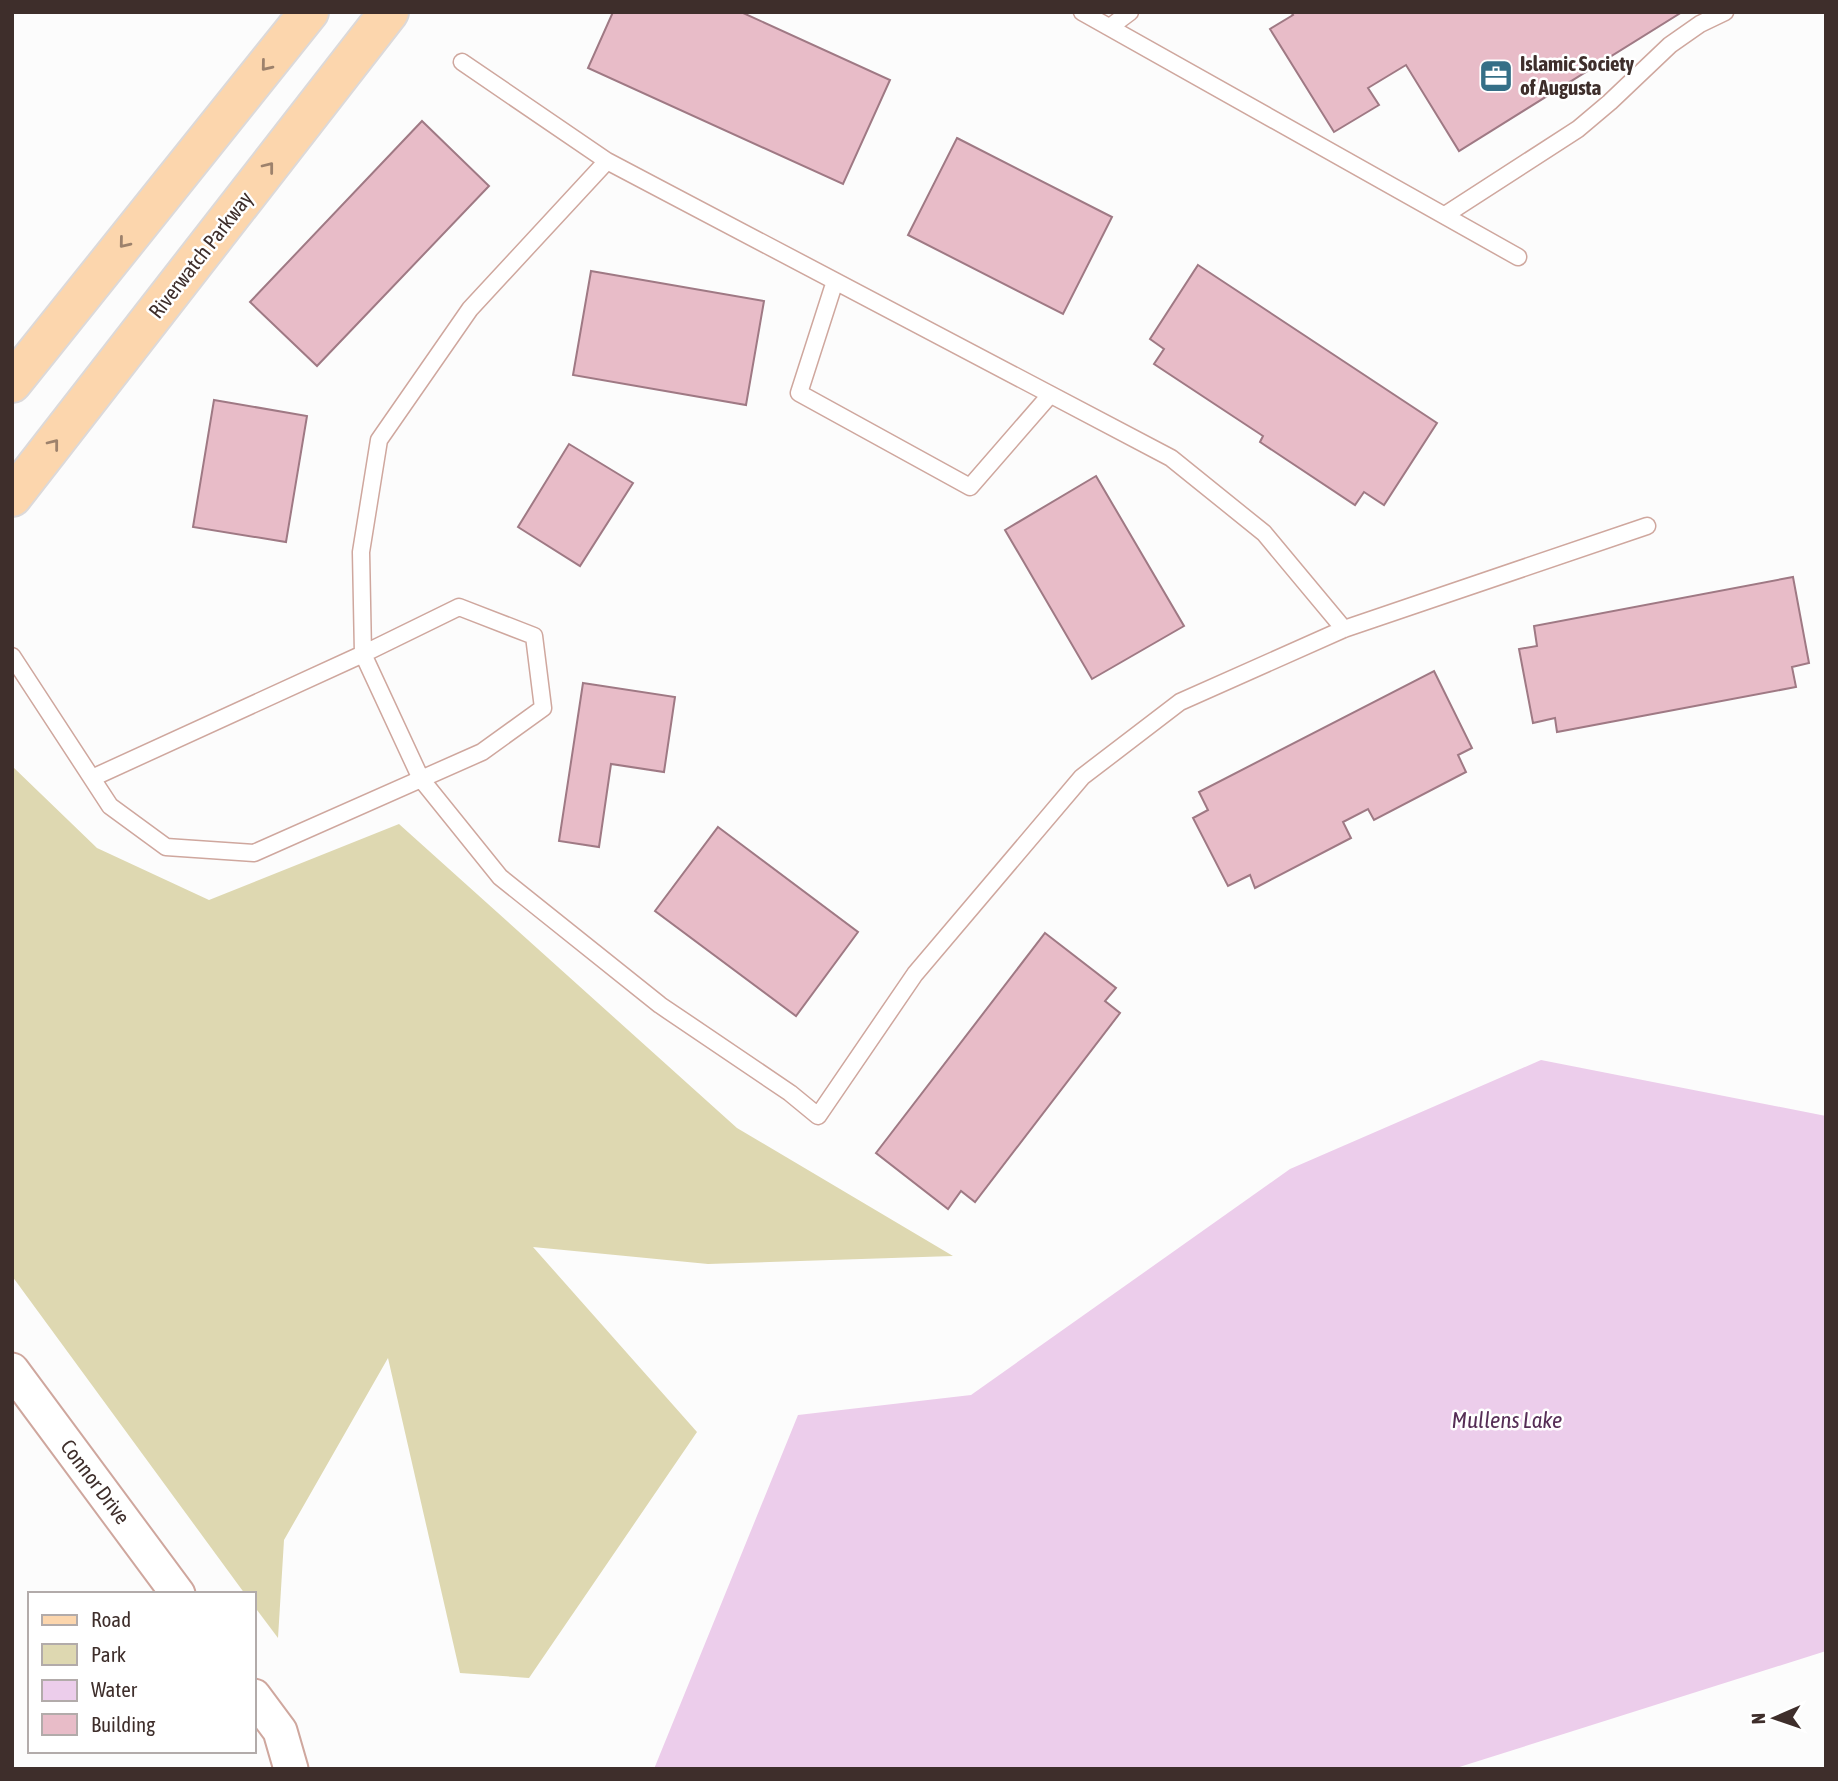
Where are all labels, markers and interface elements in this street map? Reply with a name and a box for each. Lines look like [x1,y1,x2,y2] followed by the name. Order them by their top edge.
[1520,51,1635,99] place label: Islamic Society of Augusta
[262,57,274,70] one-way arrow
[1477,57,1515,95] office icon: Islamic Society of Augusta
[260,163,273,175] one-way arrow
[143,186,257,322] street label: Riverwatch Parkway
[120,235,132,248] one-way arrow
[46,439,59,451] one-way arrow
[1452,1407,1562,1433] water label: Mullens Lake
[56,1434,135,1528] street label: Connor Drive
[28,1592,256,1753] legend
[91,1607,131,1631] text: Road
[91,1642,126,1666] text: Park
[91,1677,138,1701] text: Water
[1740,1683,1810,1753] north arrow
[91,1712,155,1736] text: Building
[1747,1713,1769,1725] text: N

